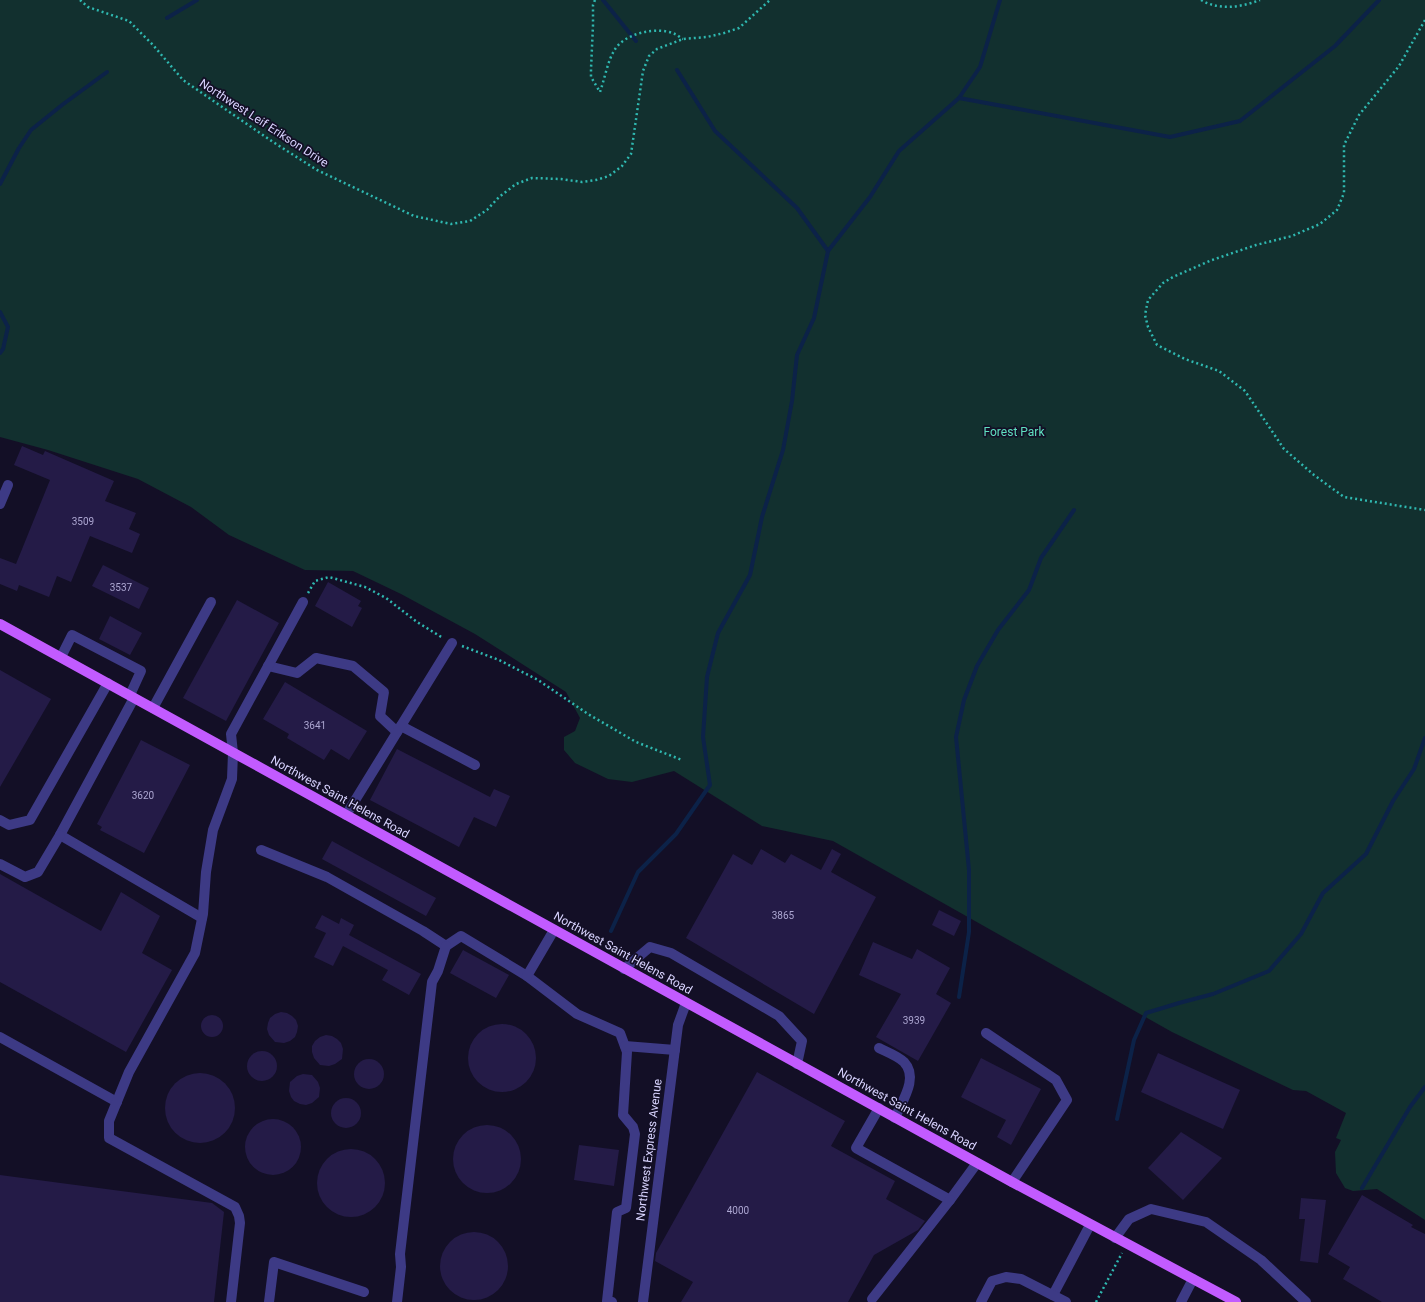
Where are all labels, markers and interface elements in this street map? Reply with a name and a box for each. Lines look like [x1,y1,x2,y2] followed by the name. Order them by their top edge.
[197,76,331,170] street label: Northwest Leif Erikson Drive
[984,425,1045,439] park label: Forest Park
[72,516,94,527] house number: 3509
[110,582,133,593] house number: 3537
[304,720,326,731] house number: 3641
[268,753,412,841] street label: Northwest Saint Helens Road
[132,790,155,801] house number: 3620
[551,909,695,997] street label: Northwest Saint Helens Road
[772,910,795,921] house number: 3865
[903,1015,925,1026] house number: 3939
[835,1065,979,1153] street label: Northwest Saint Helens Road
[633,1078,665,1222] street label: Northwest Express Avenue
[727,1205,750,1216] house number: 4000

